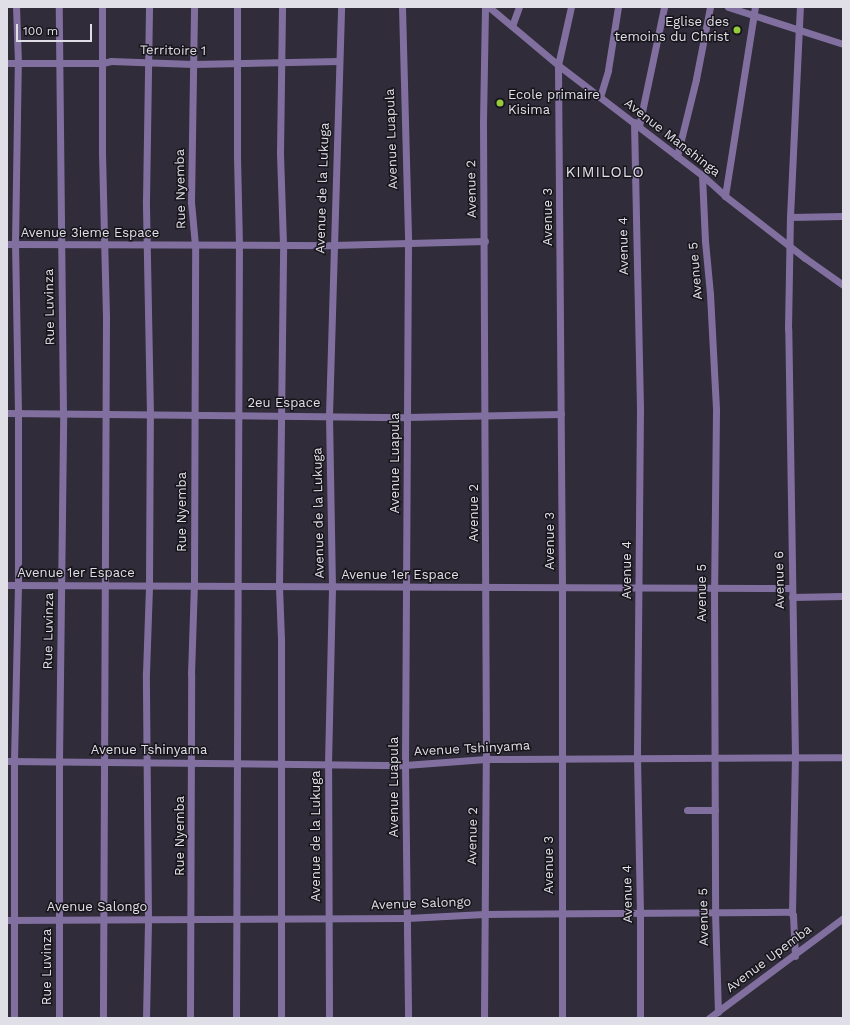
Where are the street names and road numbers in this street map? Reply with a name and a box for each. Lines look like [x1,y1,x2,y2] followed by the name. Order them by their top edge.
[139,43,207,59] street label: Territoire 1
[382,88,402,190] street label: Avenue Luapula
[621,96,723,180] street label: Avenue Manshinga
[313,122,333,254] street label: Avenue de la Lukuga
[173,149,189,229] street label: Rue Nyemba
[464,160,480,218] street label: Avenue 2
[540,188,556,246] street label: Avenue 3
[616,217,632,275] street label: Avenue 4
[21,225,159,241] street label: Avenue 3ieme Espace
[686,241,706,301] street label: Avenue 5
[42,269,58,345] street label: Rue Luvinza
[248,395,320,411] street label: 2eu Espace
[387,413,403,513] street label: Avenue Luapula
[310,447,328,579] street label: Avenue de la Lukuga
[174,472,190,552] street label: Rue Nyemba
[466,484,482,542] street label: Avenue 2
[542,512,558,570] street label: Avenue 3
[619,541,635,599] street label: Avenue 4
[772,551,788,609] street label: Avenue 6
[694,564,710,622] street label: Avenue 5
[17,565,135,581] street label: Avenue 1er Espace
[341,567,459,583] street label: Avenue 1er Espace
[41,593,57,669] street label: Rue Luvinza
[386,737,402,837] street label: Avenue Luapula
[413,738,531,760] street label: Avenue Tshinyama
[91,742,207,758] street label: Avenue Tshinyama
[308,770,324,902] street label: Avenue de la Lukuga
[172,796,188,876] street label: Rue Nyemba
[465,807,481,865] street label: Avenue 2
[541,836,557,894] street label: Avenue 3
[620,865,636,923] street label: Avenue 4
[696,888,712,946] street label: Avenue 5
[371,894,471,914] street label: Avenue Salongo
[47,899,147,915] street label: Avenue Salongo
[723,922,815,996] street label: Avenue Upemba
[39,929,55,1005] street label: Rue Luvinza

